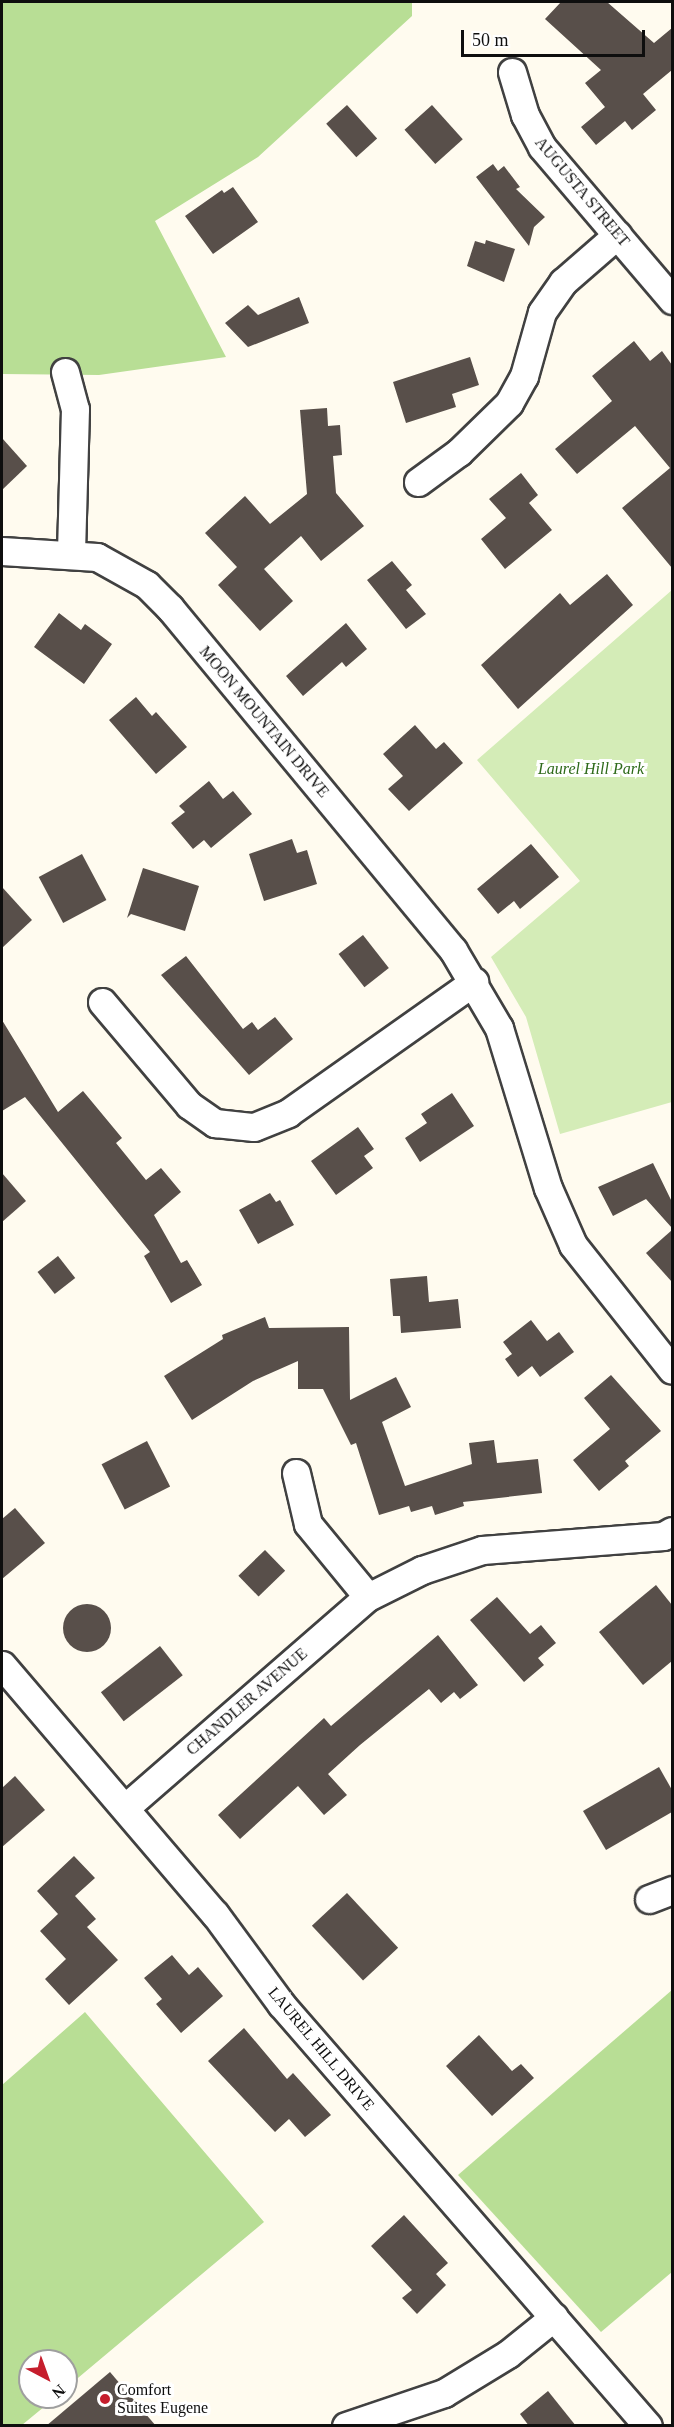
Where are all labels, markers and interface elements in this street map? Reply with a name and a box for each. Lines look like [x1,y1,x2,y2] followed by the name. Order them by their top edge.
[464,18,648,56] scale bar
[472,30,509,50] text: 50 m
[530,133,634,251] street label: AUGUSTA STREET
[195,642,333,802] street label: MOON MOUNTAIN DRIVE
[538,759,644,779] park label: Laurel Hill Park
[182,1644,312,1760] street label: CHANDLER AVENUE
[263,1983,379,2115] street label: LAUREL HILL DRIVE
[18,2349,78,2409] north arrow
[117,2380,208,2418] place label: Comfort Suites Eugene
[49,2381,69,2402] text: N
[98,2392,112,2406] marker: Comfort Suites Eugene

